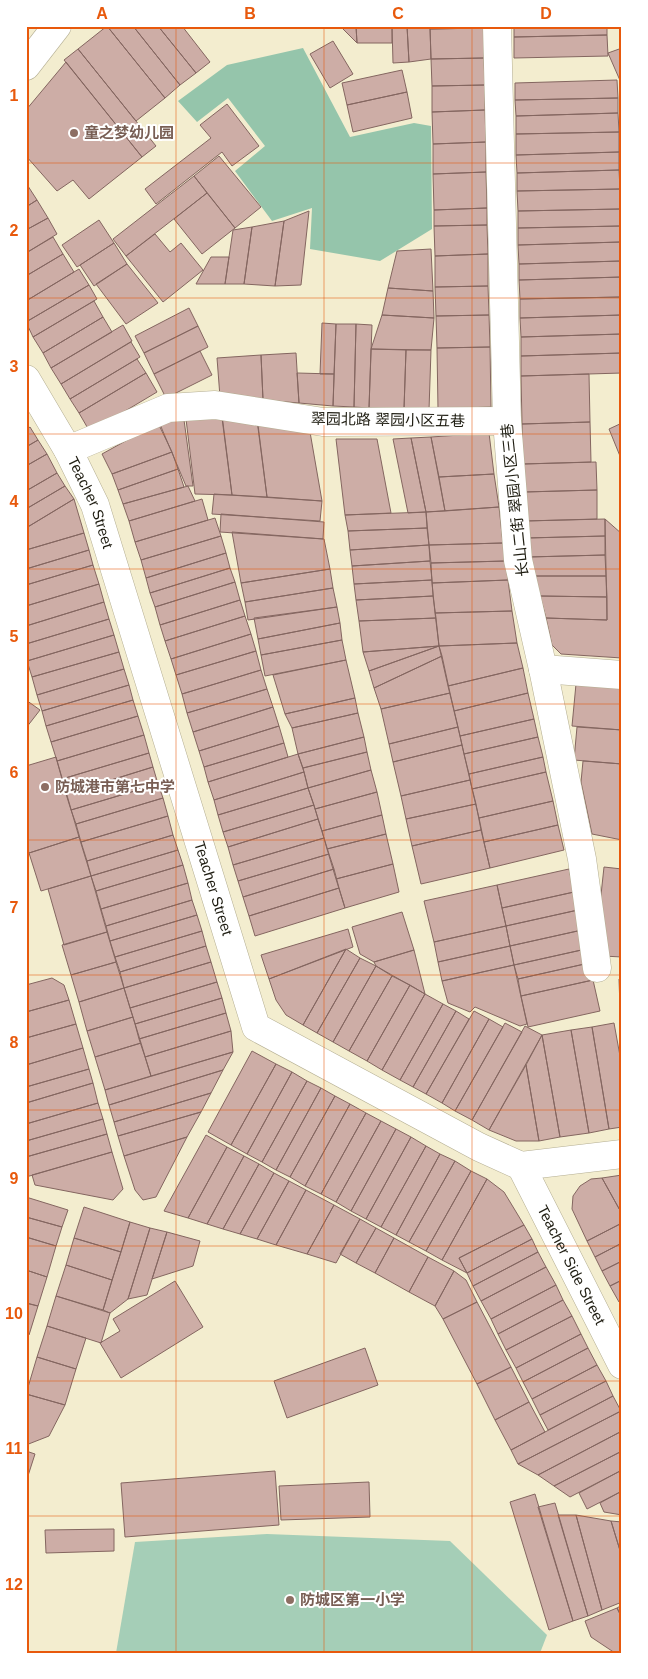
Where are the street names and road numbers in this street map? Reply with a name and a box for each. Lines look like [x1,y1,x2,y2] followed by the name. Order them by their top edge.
[311,410,465,429] street label: 翠园北路 翠园小区五巷
[498,423,531,578] street label: 长山二街 翠园小区三巷
[65,454,117,551] street label: Teacher Street
[191,839,236,938] street label: Teacher Street
[534,1202,609,1328] street label: Teacher Side Street

